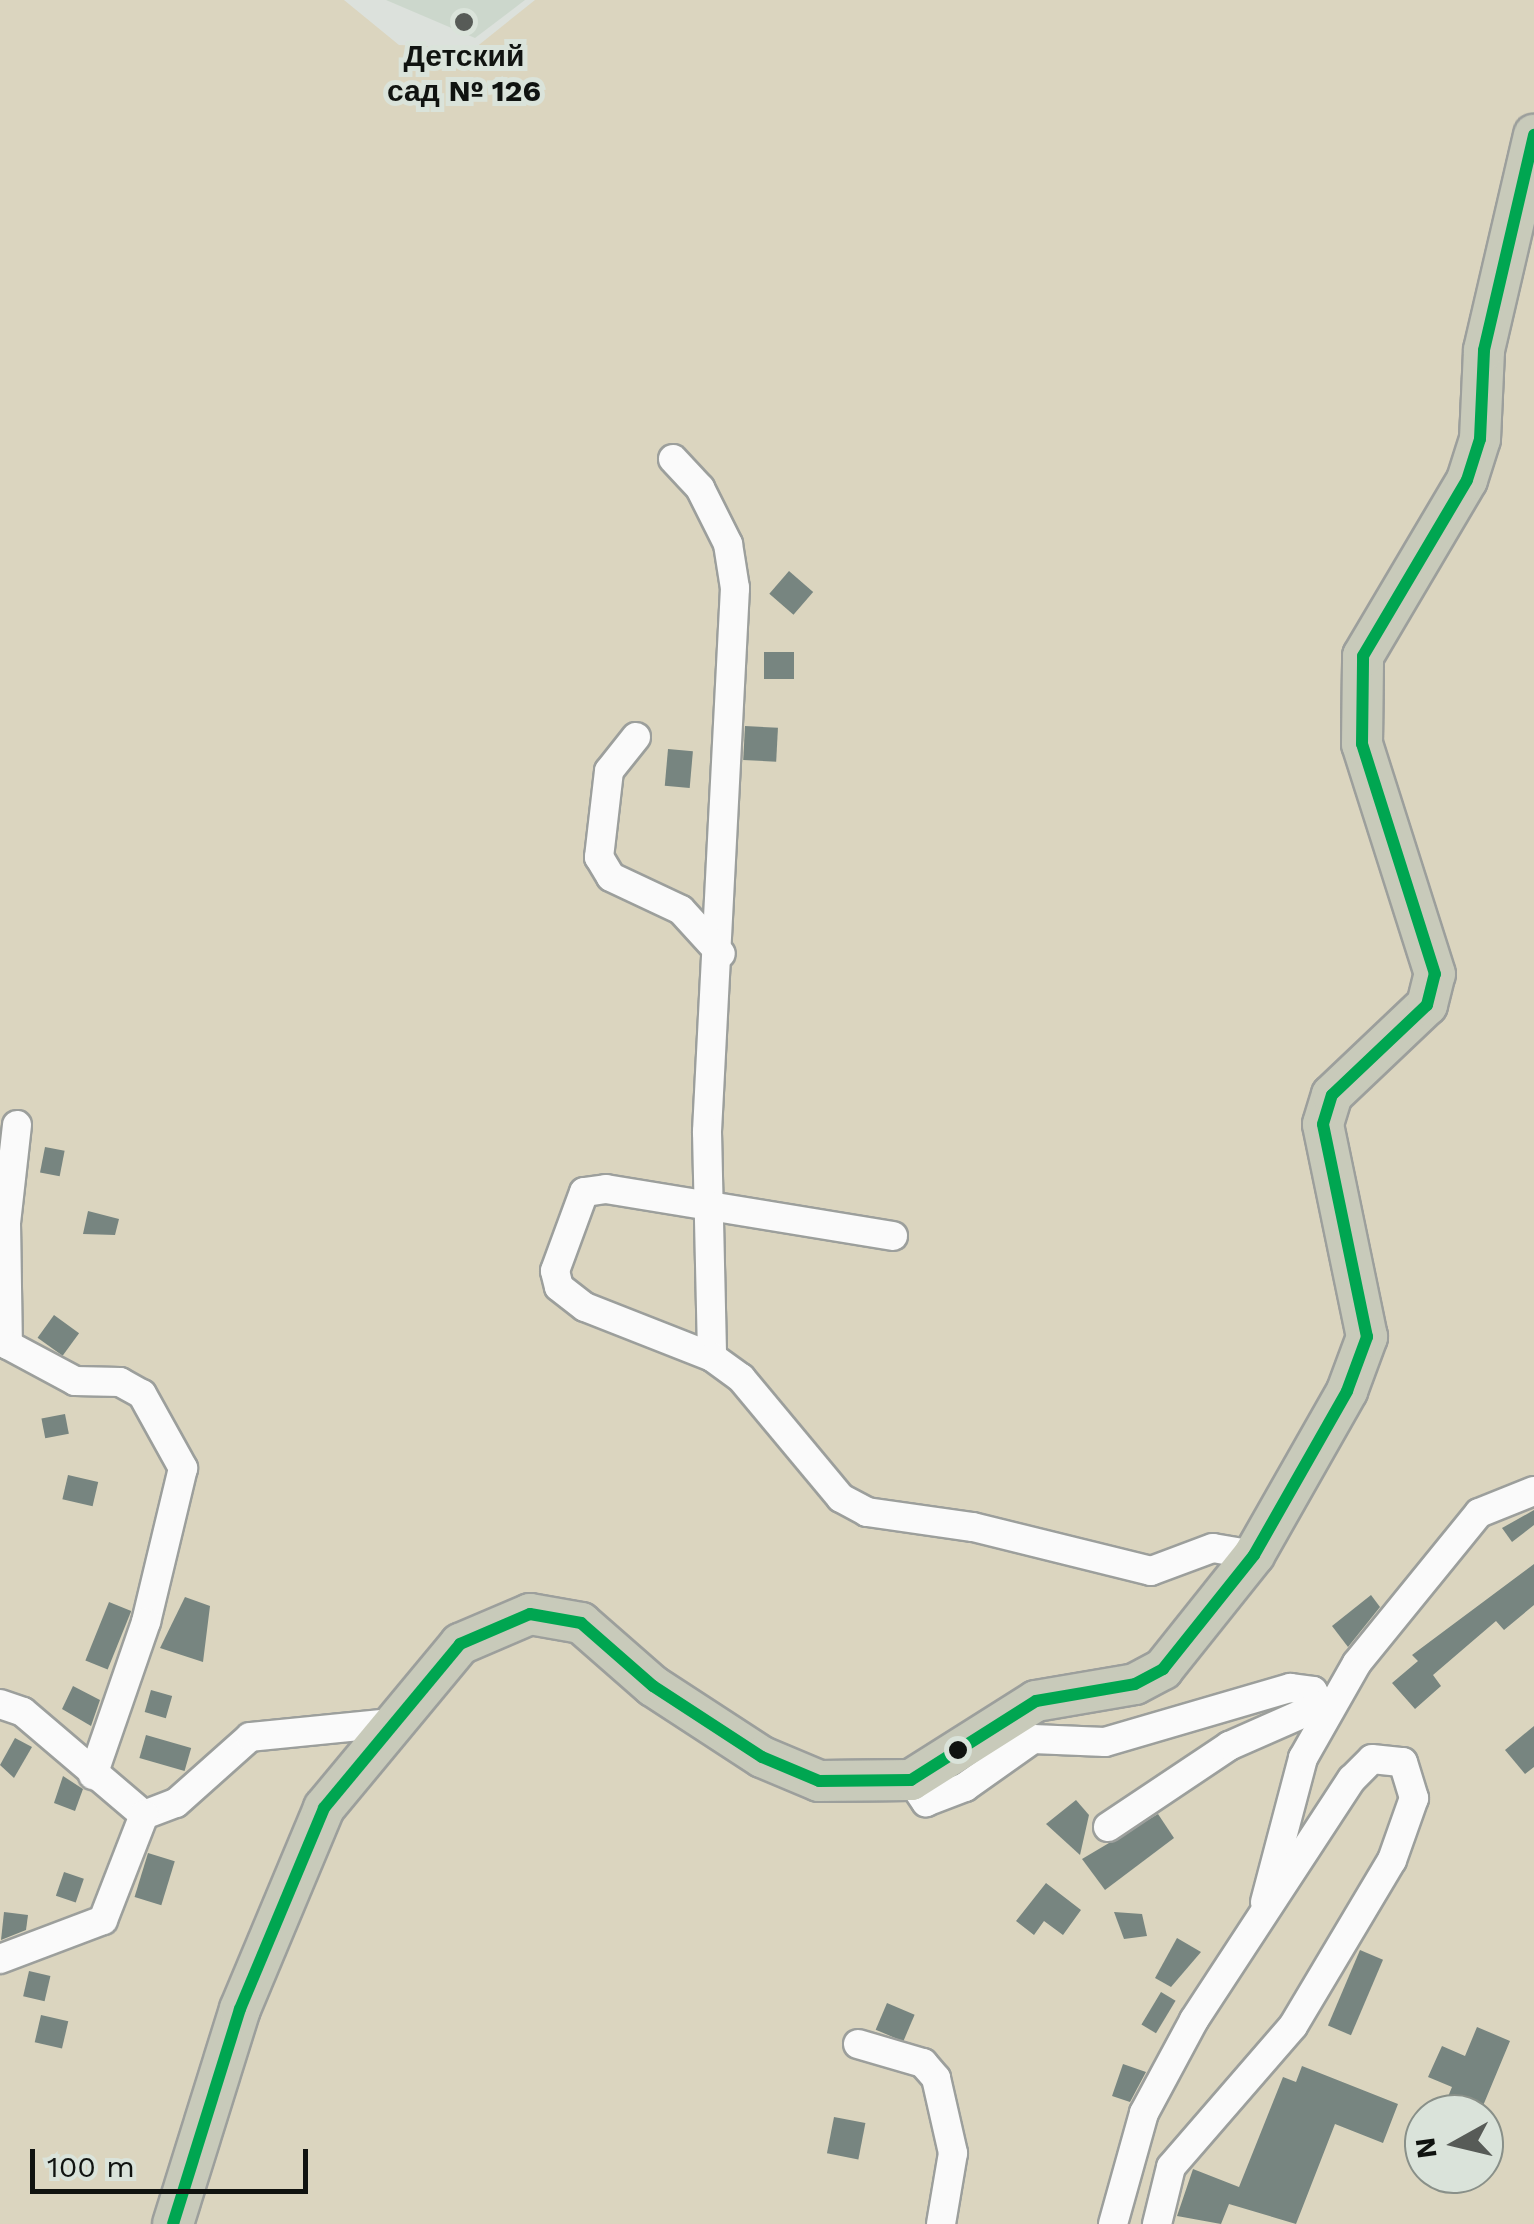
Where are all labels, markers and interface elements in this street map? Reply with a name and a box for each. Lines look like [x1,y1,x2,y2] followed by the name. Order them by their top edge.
[453,11,475,33] marker: Детский сад № 126
[387,38,541,108] place label: Детский сад № 126
[948,1740,968,1760] unlabelled marker
[1404,2094,1504,2194] north arrow
[35,2129,312,2191] scale bar
[1408,2135,1444,2161] text: N
[47,2149,135,2184] text: 100 m

